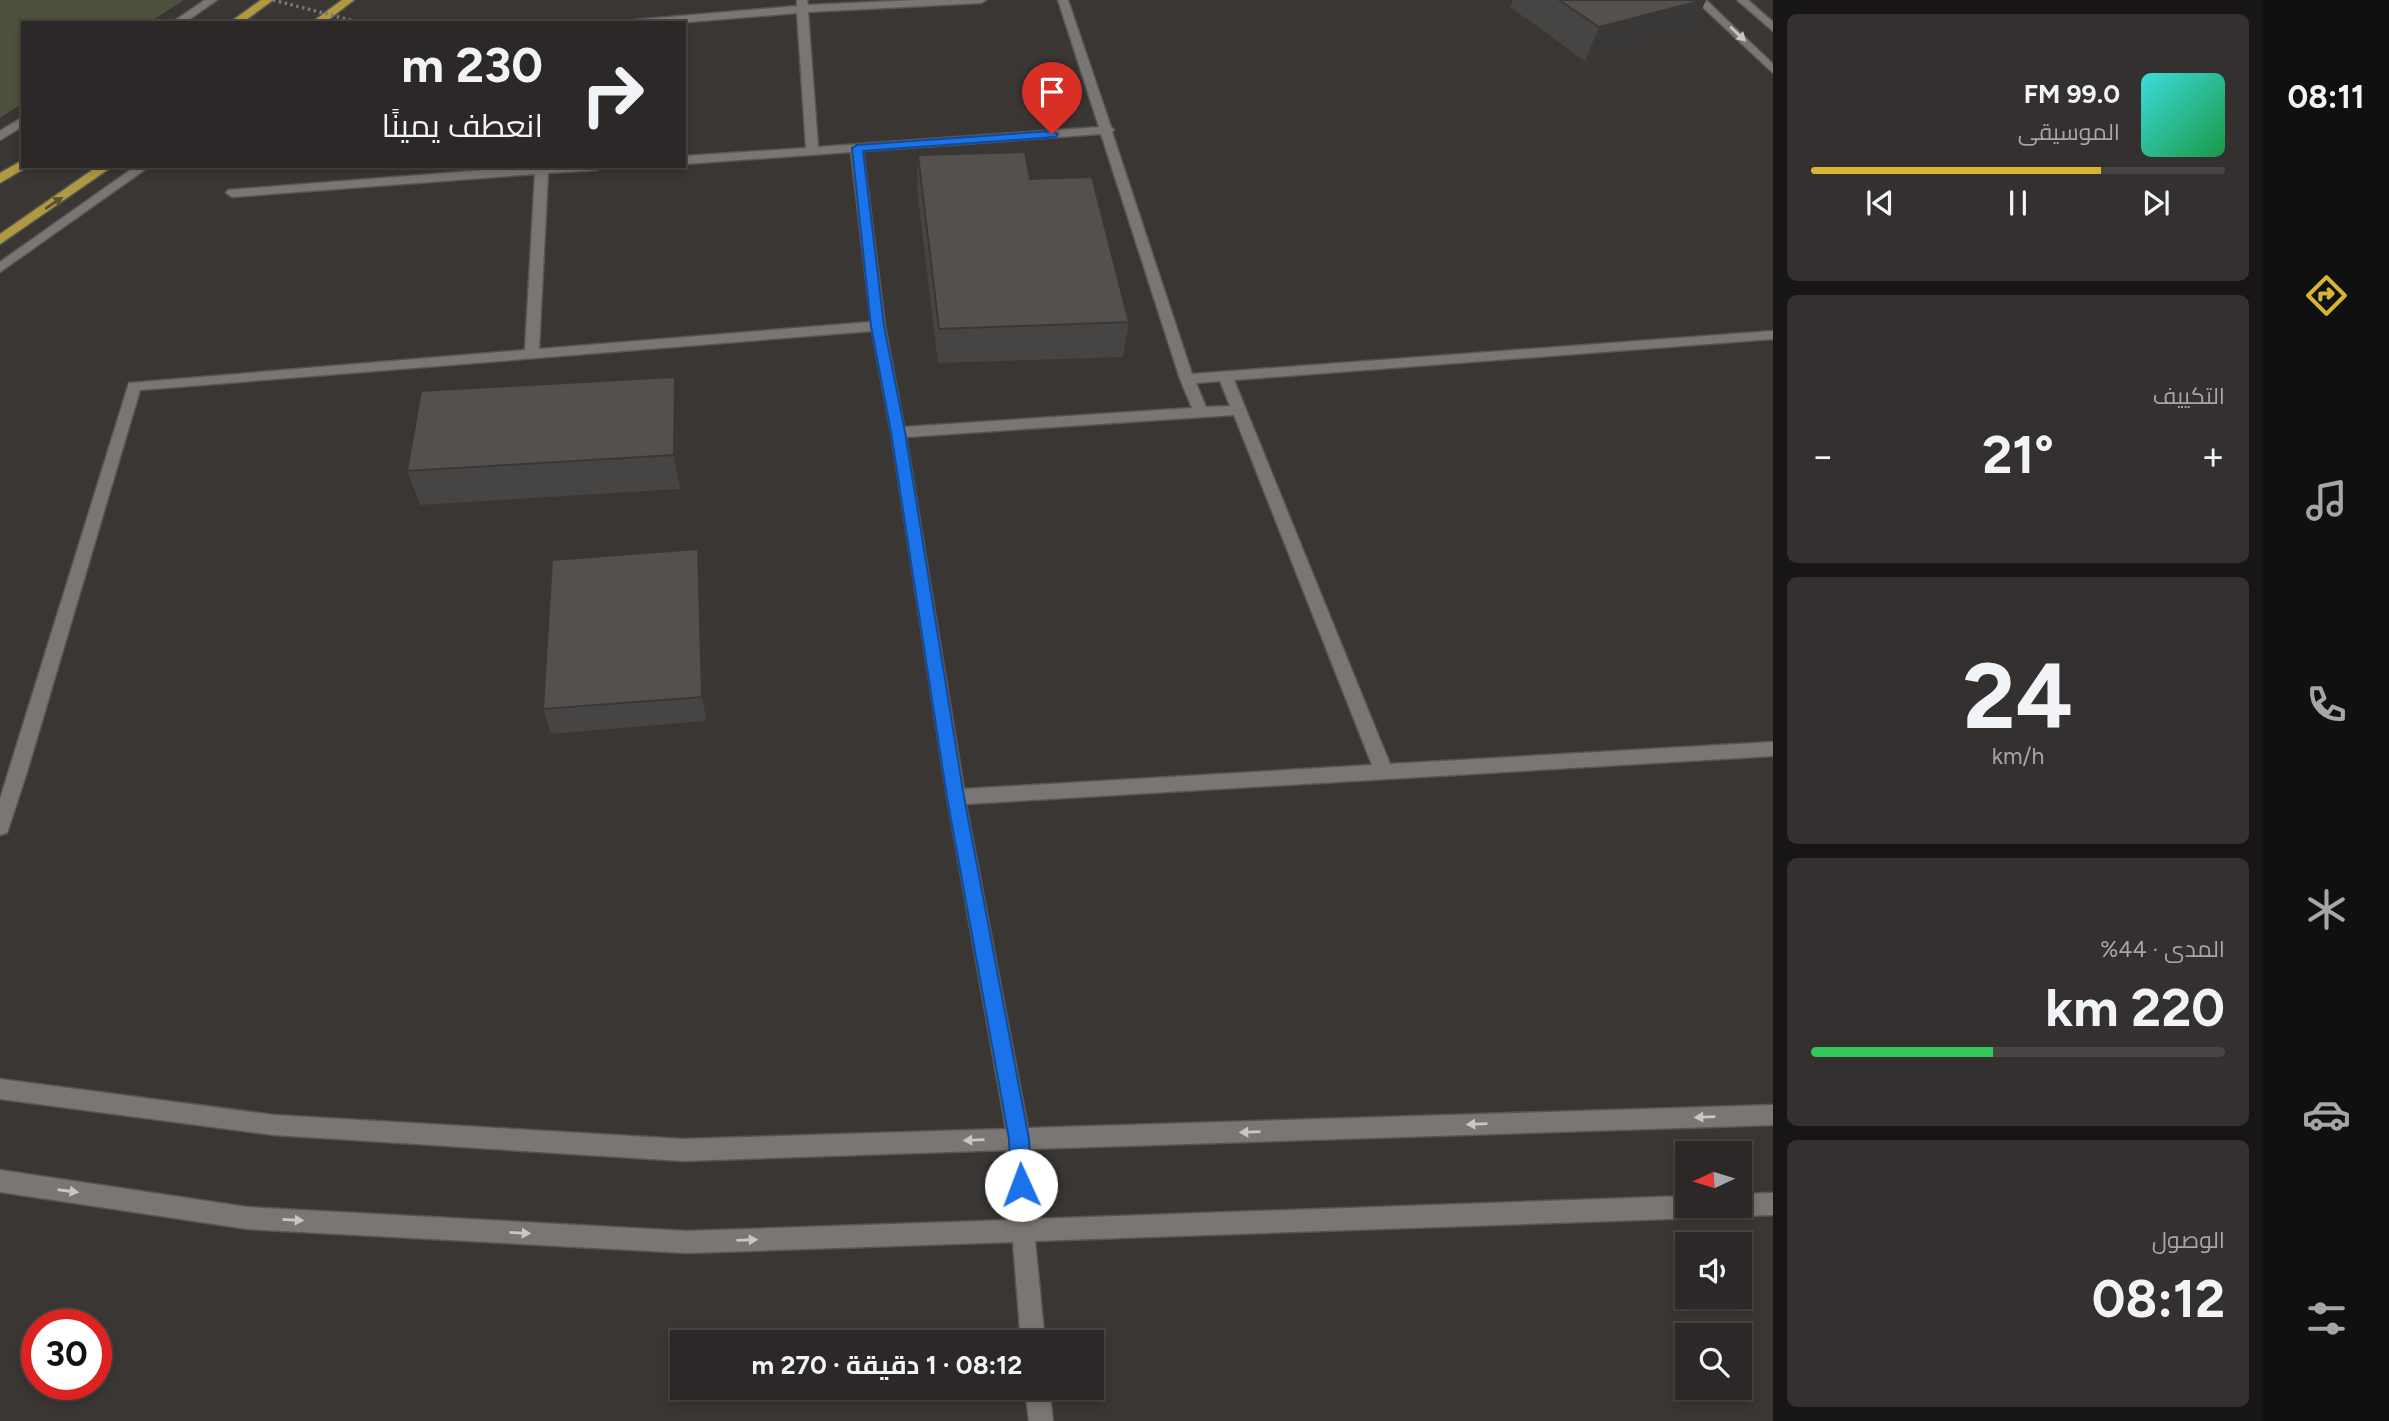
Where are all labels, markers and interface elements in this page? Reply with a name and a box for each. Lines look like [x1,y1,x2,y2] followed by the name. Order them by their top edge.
[1729,26,1747,42] one-way arrow
[401,35,543,94] text: 230 m
[567,49,658,140] icon: right
[1022,62,1082,134] pin
[1033,73,1071,111] icon: arrive
[2024,78,2120,110] text: 99.0 FM
[2288,78,2364,116] text: 08:11
[381,107,543,145] text: انعطف يمينًا
[2018,118,2120,146] text: الموسيقى
[1861,184,1899,222] icon: previous
[1999,184,2037,222] icon: pause
[2137,184,2175,222] icon: next
[44,197,63,210] one-way arrow
[2302,271,2351,320] icon: directions
[2153,382,2225,410] text: التكييف
[1982,424,2054,486] text: 21°
[1811,433,1835,479] text: −
[2201,433,2225,479] text: +
[2302,476,2351,525] icon: music
[1963,642,2073,751] text: 24
[2302,680,2351,729] icon: phone
[1992,742,2044,770] text: km/h
[2302,885,2351,934] icon: climate
[2100,935,2225,963] text: المدى · 44%
[2045,977,2225,1039] text: 220 km
[2302,1090,2351,1139] icon: car
[1694,1112,1716,1123] one-way arrow
[1466,1119,1488,1130] one-way arrow
[1239,1126,1261,1137] one-way arrow
[962,1135,984,1146] one-way arrow
[1675,1141,1752,1218] north arrow
[1675,1141,1752,1400] map controls
[984,1148,1058,1222] position arrow
[57,1186,79,1197] one-way arrow
[282,1215,304,1226] one-way arrow
[2152,1226,2225,1254] text: الوصول
[509,1227,531,1238] one-way arrow
[1675,1232,1752,1309] button: sound
[737,1234,759,1246] one-way arrow
[2092,1268,2225,1330] text: 08:12
[2302,1294,2351,1343] icon: filters
[21,1309,112,1400] speed limit sign: 30
[1675,1323,1752,1400] button: search
[752,1349,1022,1381] text: 08:12 · 1 دقيقة · 270 m

